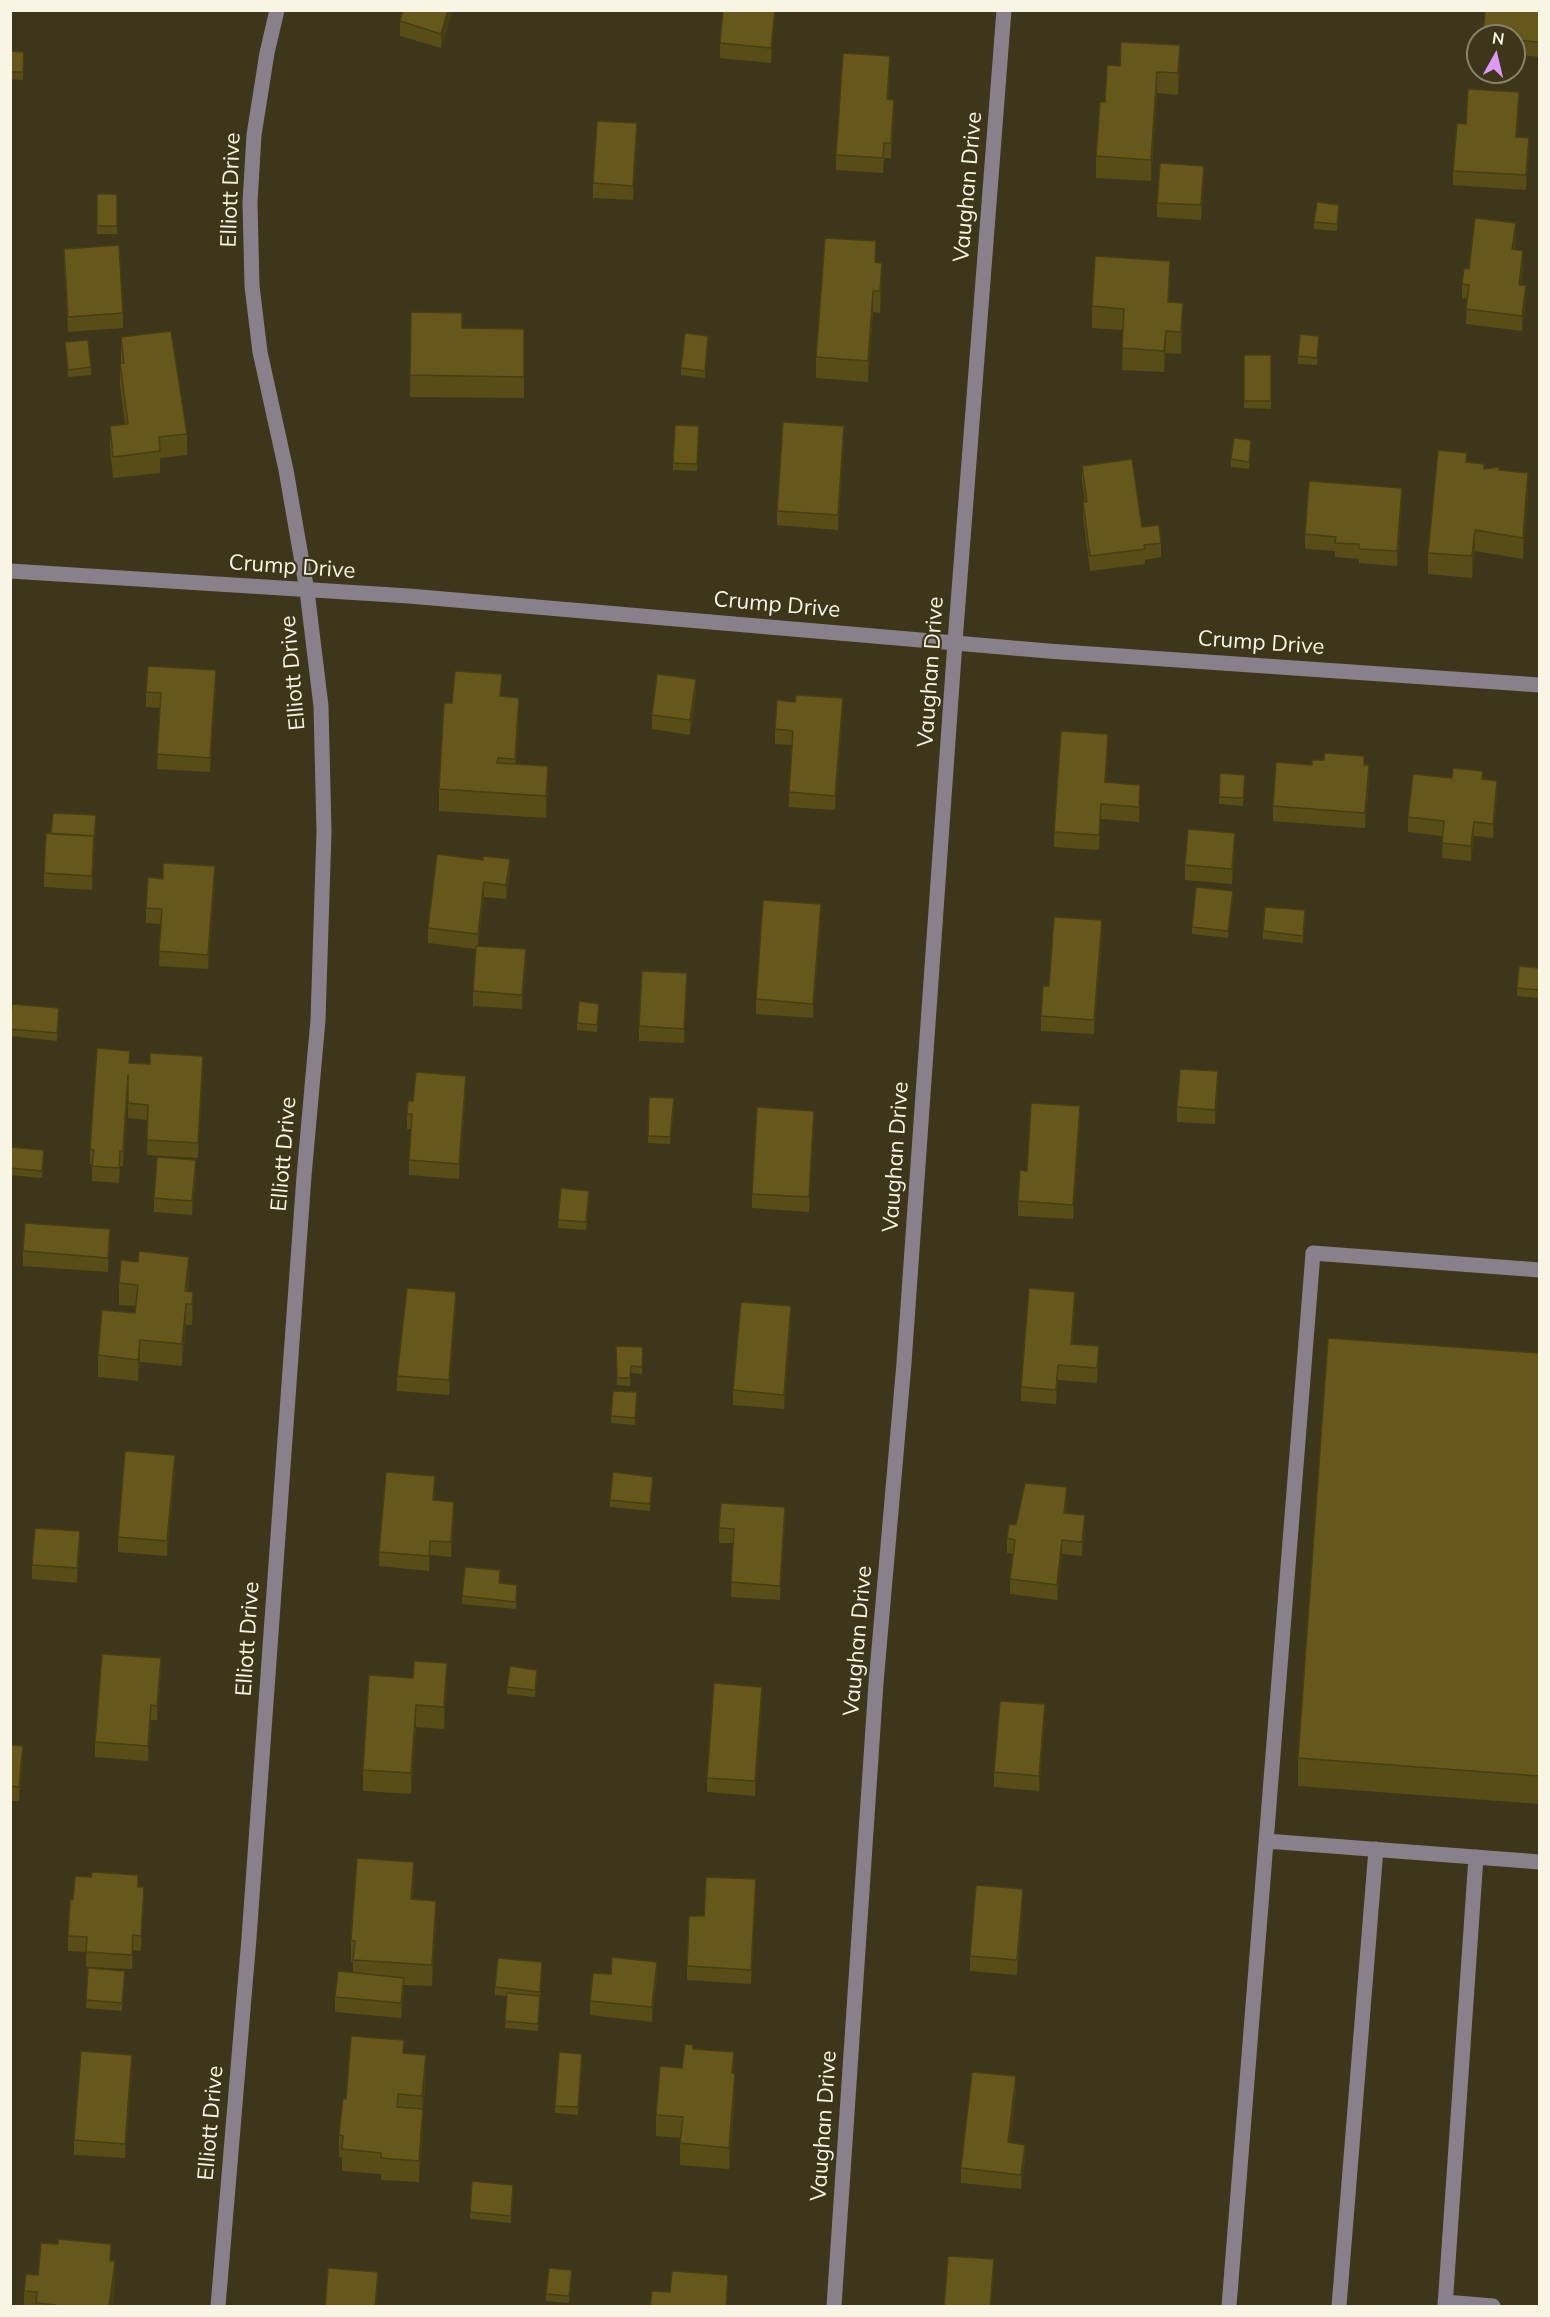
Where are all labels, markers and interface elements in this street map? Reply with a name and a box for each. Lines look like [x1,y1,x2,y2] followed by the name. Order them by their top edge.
[1466,24,1526,84] north arrow
[1491,27,1506,49] text: N
[948,111,988,263] street label: Vaughan Drive
[216,132,246,248] street label: Elliott Drive
[228,549,356,585] street label: Crump Drive
[713,586,841,624] street label: Crump Drive
[913,596,949,748] street label: Vaughan Drive
[275,615,311,731] street label: Elliott Drive
[1197,625,1325,661] street label: Crump Drive
[878,1081,914,1233] street label: Vaughan Drive
[266,1096,302,1212] street label: Elliott Drive
[838,1565,878,1717] street label: Vaughan Drive
[231,1581,265,1697] street label: Elliott Drive
[806,2050,842,2202] street label: Vaughan Drive
[193,2065,229,2181] street label: Elliott Drive

